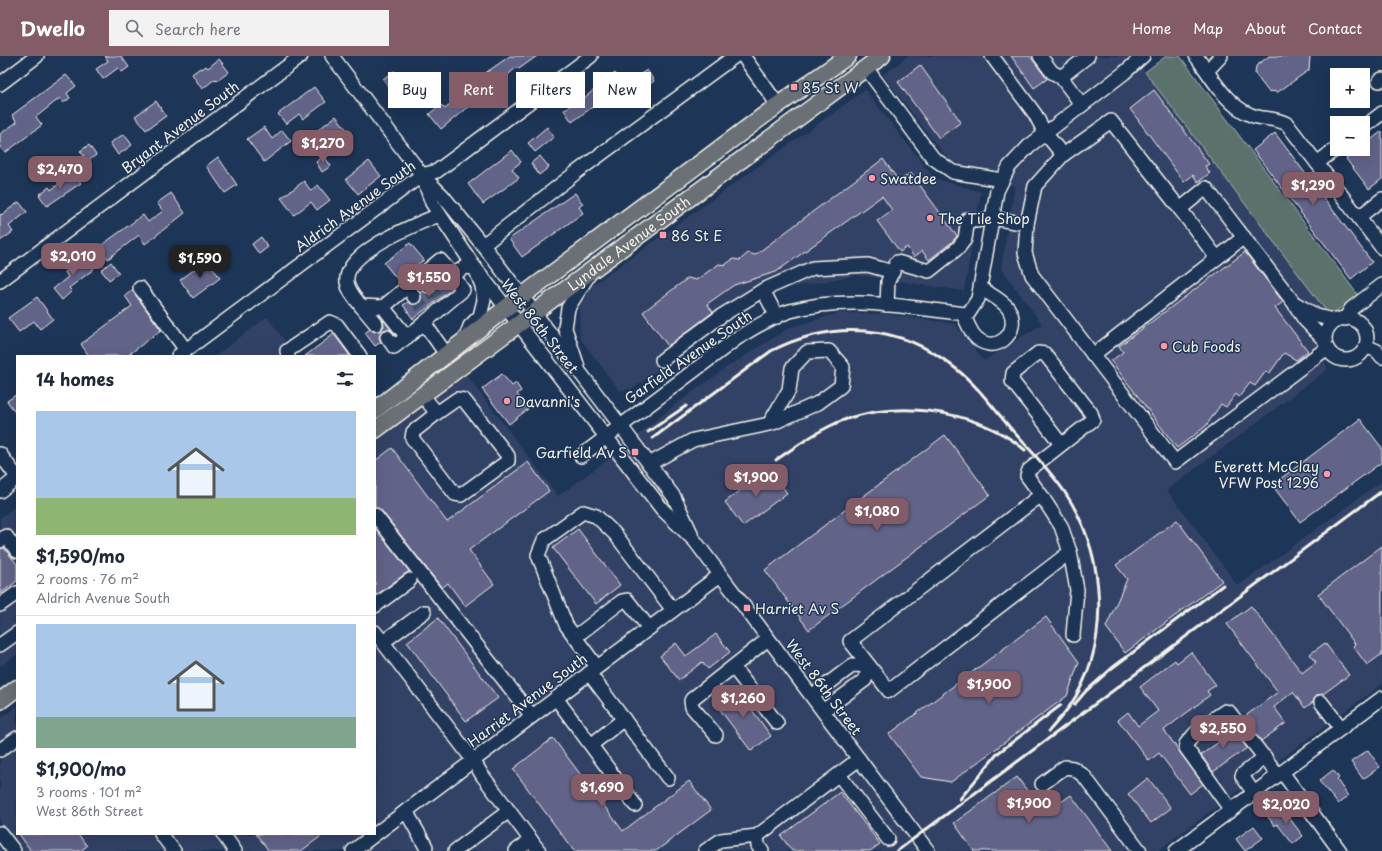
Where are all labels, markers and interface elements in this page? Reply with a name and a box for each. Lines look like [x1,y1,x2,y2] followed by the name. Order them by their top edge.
[109,10,389,46] search box
[20,14,85,42] text: Dwello
[123,17,145,39] icon: search
[155,17,241,40] text: Search here
[1132,18,1171,39] text: Home
[1193,18,1223,39] text: Map
[1245,18,1286,39] text: About
[1308,18,1362,39] text: Contact
[1330,68,1370,156] map controls
[1330,68,1370,108] button: +
[388,72,441,108] chip: Buy
[449,72,508,108] chip: Rent
[516,72,585,108] chip: Filters
[593,72,651,108] chip: New
[117,76,243,178] street label: Bryant Avenue South
[802,77,859,98] place label: 85 St W
[789,82,799,92] marker: 85 St W
[1330,116,1370,156] button: −
[290,130,356,164] pin: $1,270
[301,133,345,152] text: $1,270
[290,155,420,257] street label: Aldrich Avenue South
[27,156,93,190] pin: $2,470
[37,159,83,178] text: $2,470
[880,168,937,189] place label: Swatdee
[1280,172,1346,206] pin: $1,290
[867,173,877,183] marker: Swatdee
[1291,175,1335,194] text: $1,290
[563,191,694,295] street label: Lyndale Avenue South
[938,208,1030,229] place label: The Tile Shop
[925,213,935,223] marker: The Tile Shop
[671,225,722,246] place label: 86 St E
[658,230,668,240] marker: 86 St E
[40,243,106,277] pin: $2,010
[167,245,233,279] pin: $1,590
[50,246,96,265] text: $2,010
[178,248,222,267] text: $1,590
[396,264,462,298] pin: $1,550
[407,267,451,286] text: $1,550
[496,274,584,378] street label: West 86th Street
[620,305,756,409] street label: Garfield Avenue South
[1172,336,1241,357] place label: Cub Foods
[1159,341,1169,351] marker: Cub Foods
[36,366,114,392] text: 14 homes
[334,368,356,390] icon: filters
[515,391,580,412] place label: Davanni's
[502,396,512,406] marker: Davanni's
[160,437,232,509] icon: home
[536,442,627,463] place label: Garfield Av S
[630,447,640,457] marker: Garfield Av S
[1214,456,1319,493] place label: Everett McClay VFW Post 1296
[723,464,789,498] pin: $1,900
[734,467,778,486] text: $1,900
[1322,469,1332,479] marker: Everett McClay VFW Post 1296
[844,498,910,532] pin: $1,080
[855,501,899,520] text: $1,080
[36,543,125,569] text: $1,590/mo
[36,569,139,588] text: 2 rooms · 76 m²
[36,588,170,607] text: Aldrich Avenue South
[755,598,839,619] place label: Harriet Av S
[742,603,752,613] marker: Harriet Av S
[781,635,867,740] street label: West 86th Street
[463,648,591,752] street label: Harriet Avenue South
[160,650,232,722] icon: home
[956,671,1022,705] pin: $1,900
[967,674,1011,693] text: $1,900
[710,685,776,719] pin: $1,260
[721,688,765,707] text: $1,260
[1190,715,1256,749] pin: $2,550
[1200,718,1246,737] text: $2,550
[36,756,126,782] text: $1,900/mo
[569,774,635,808] pin: $1,690
[580,777,624,796] text: $1,690
[36,782,142,801] text: 3 rooms · 101 m²
[996,790,1062,824] pin: $1,900
[1253,791,1319,825] pin: $2,020
[1007,793,1051,812] text: $1,900
[1262,794,1310,813] text: $2,020
[36,801,143,820] text: West 86th Street

